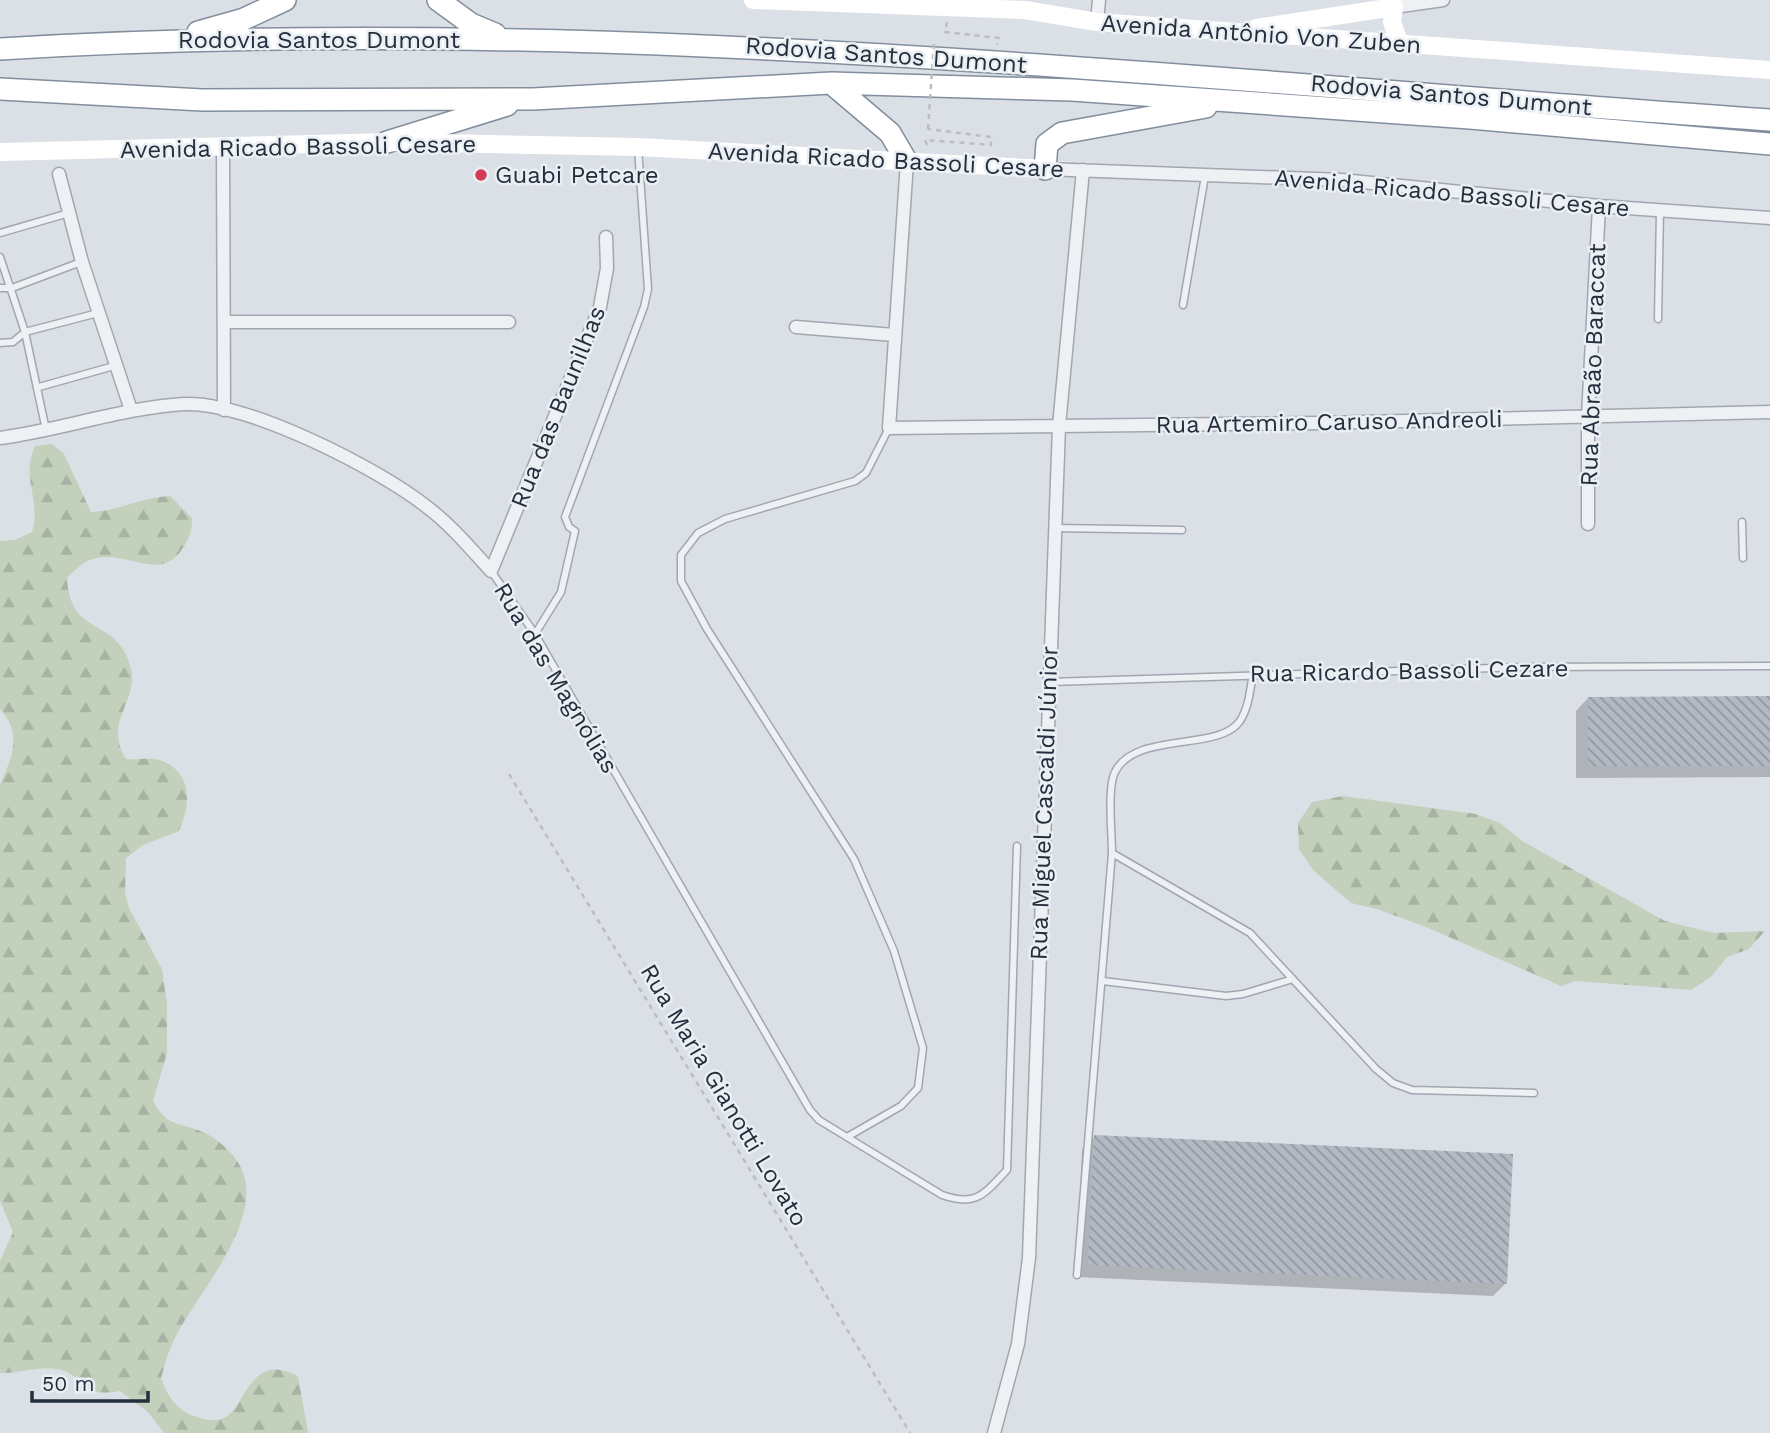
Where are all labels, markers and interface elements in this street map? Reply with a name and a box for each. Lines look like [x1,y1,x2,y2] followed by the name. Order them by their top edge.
[1100,9,1422,59] street label: Avenida Antônio Von Zuben
[178,26,460,54] street label: Rodovia Santos Dumont
[744,31,1028,79] street label: Rodovia Santos Dumont
[1309,69,1593,121] street label: Rodovia Santos Dumont
[120,130,476,164] street label: Avenida Ricado Bassoli Cesare
[707,137,1065,183] street label: Avenida Ricado Bassoli Cesare
[495,161,659,189] place label: Guabi Petcare
[1273,164,1631,222] street label: Avenida Ricado Bassoli Cesare
[473,167,489,183] marker: Guabi Petcare
[1575,243,1611,487] street label: Rua Abraão Baraccat
[505,302,611,512] street label: Rua das Baunilhas
[1155,405,1503,439] street label: Rua Artemiro Caruso Andreoli
[488,578,624,778] street label: Rua das Magnólias
[1025,645,1063,961] street label: Rua Miguel Cascaldi Júnior
[1249,654,1569,688] street label: Rua Ricardo Bassoli Cezare
[635,959,813,1231] street label: Rua Maria Gianotti Lovato
[32,1360,147,1404] scale bar
[42,1371,94,1396] text: 50 m

